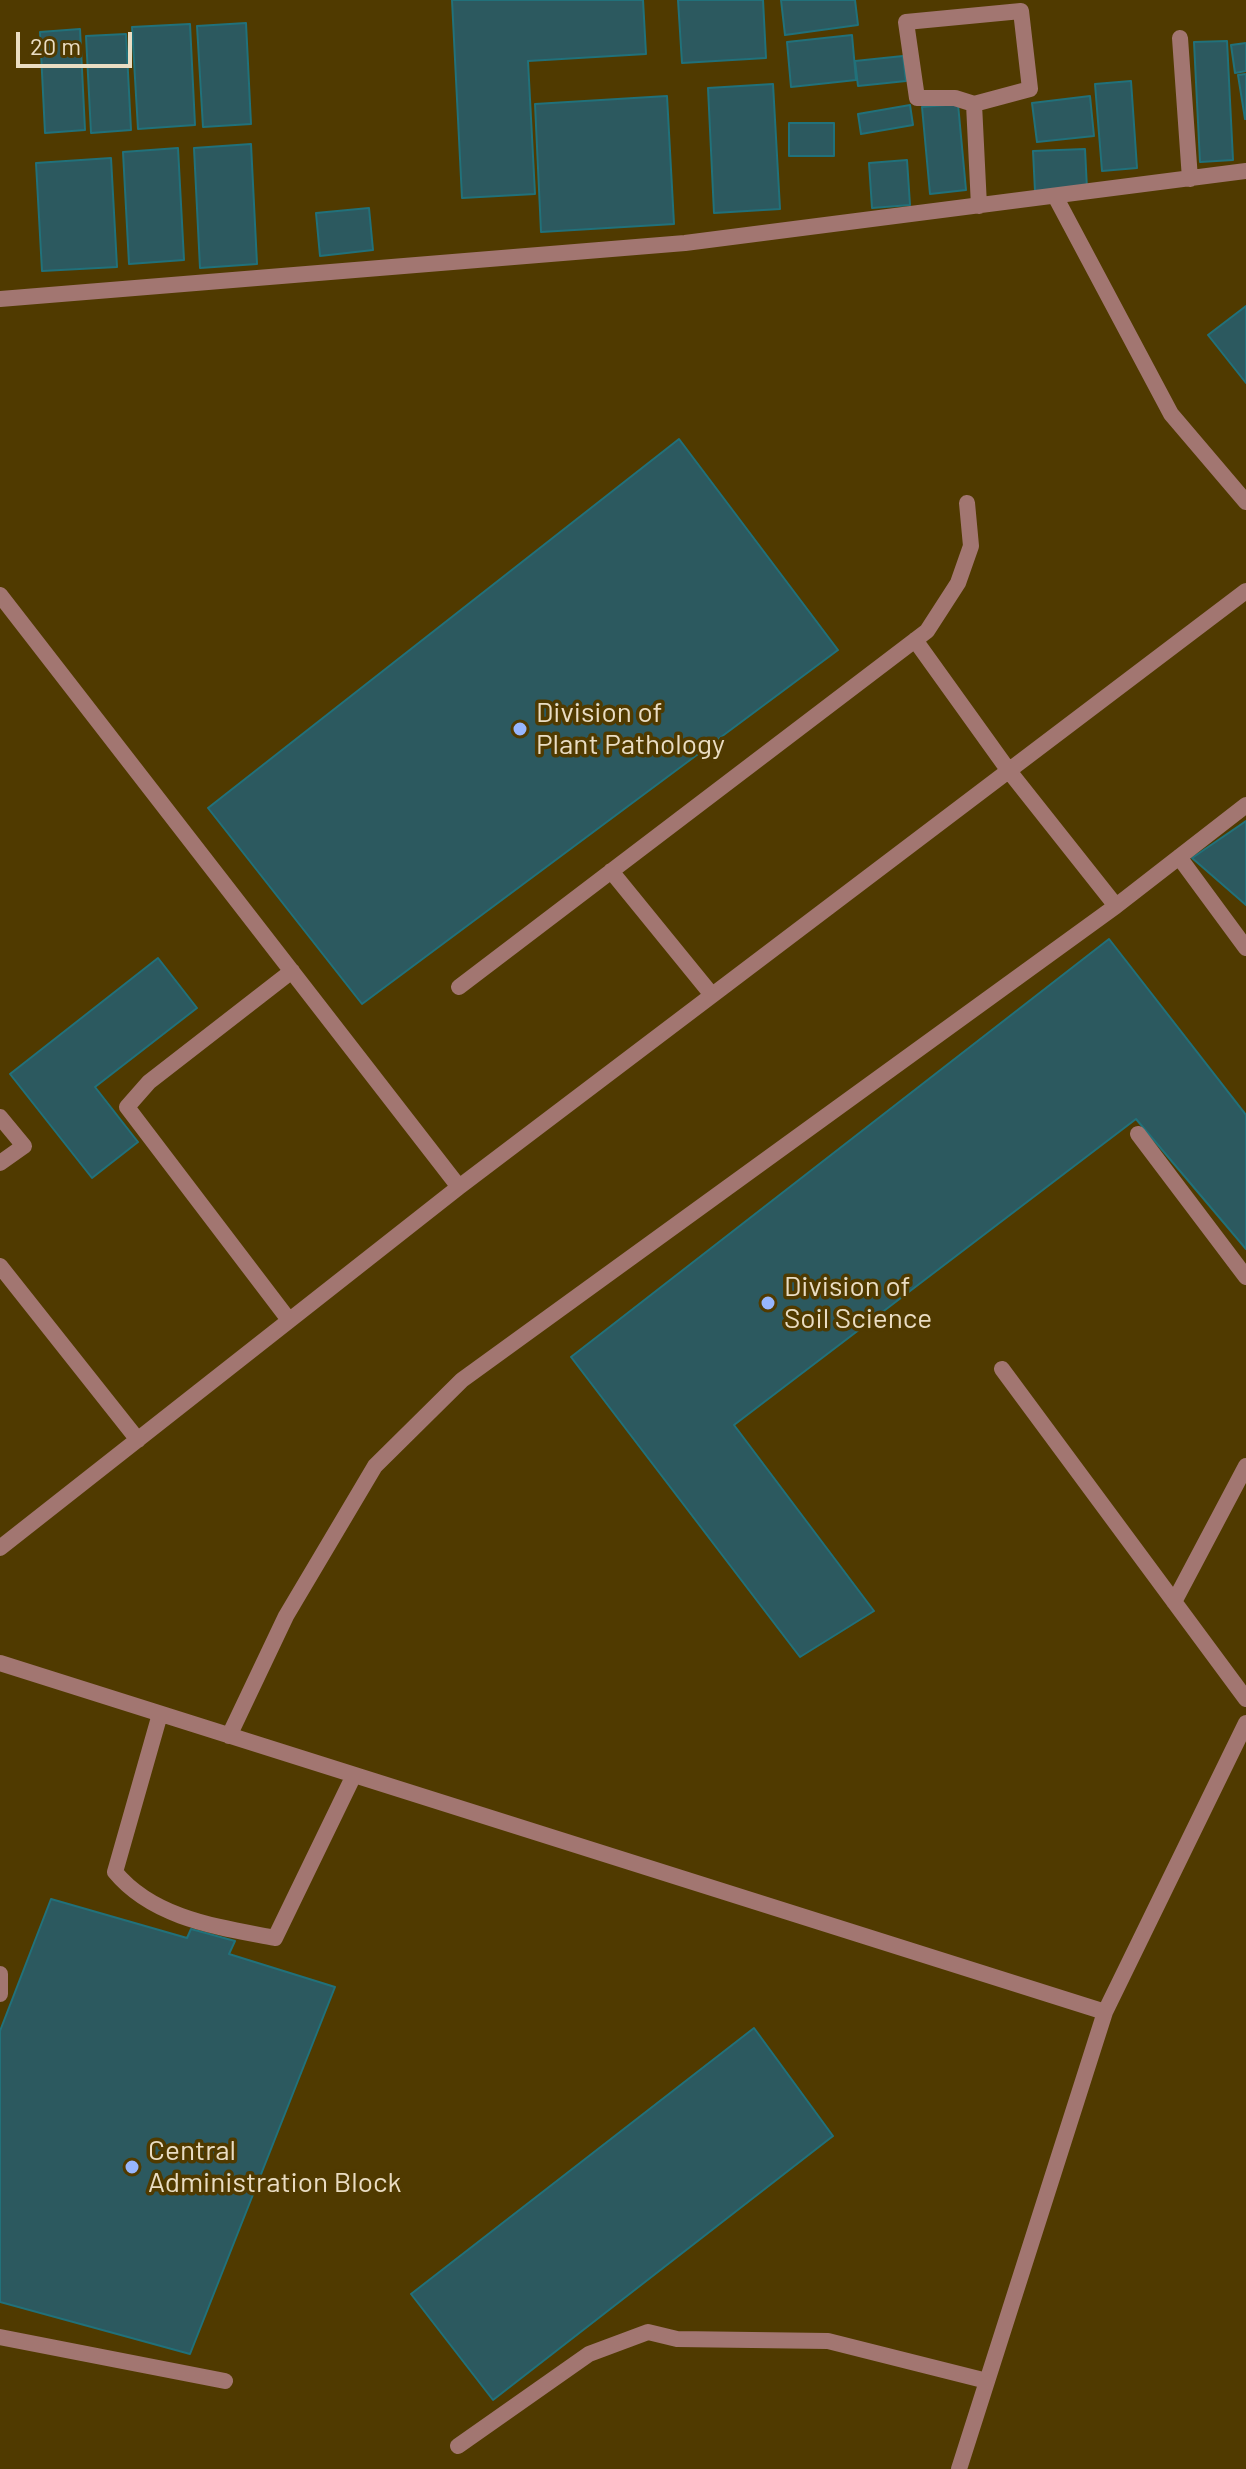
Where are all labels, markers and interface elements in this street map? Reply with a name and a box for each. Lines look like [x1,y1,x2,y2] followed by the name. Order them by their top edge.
[20,16,136,66] scale bar
[30,31,81,60] text: 20 m
[536,696,725,762] place label: Division of Plant Pathology
[511,720,529,738] marker: Division of Plant Pathology
[784,1270,932,1336] place label: Division of Soil Science
[759,1294,777,1312] marker: Division of Soil Science
[148,2134,402,2200] place label: Central Administration Block
[123,2158,141,2176] marker: Central Administration Block

